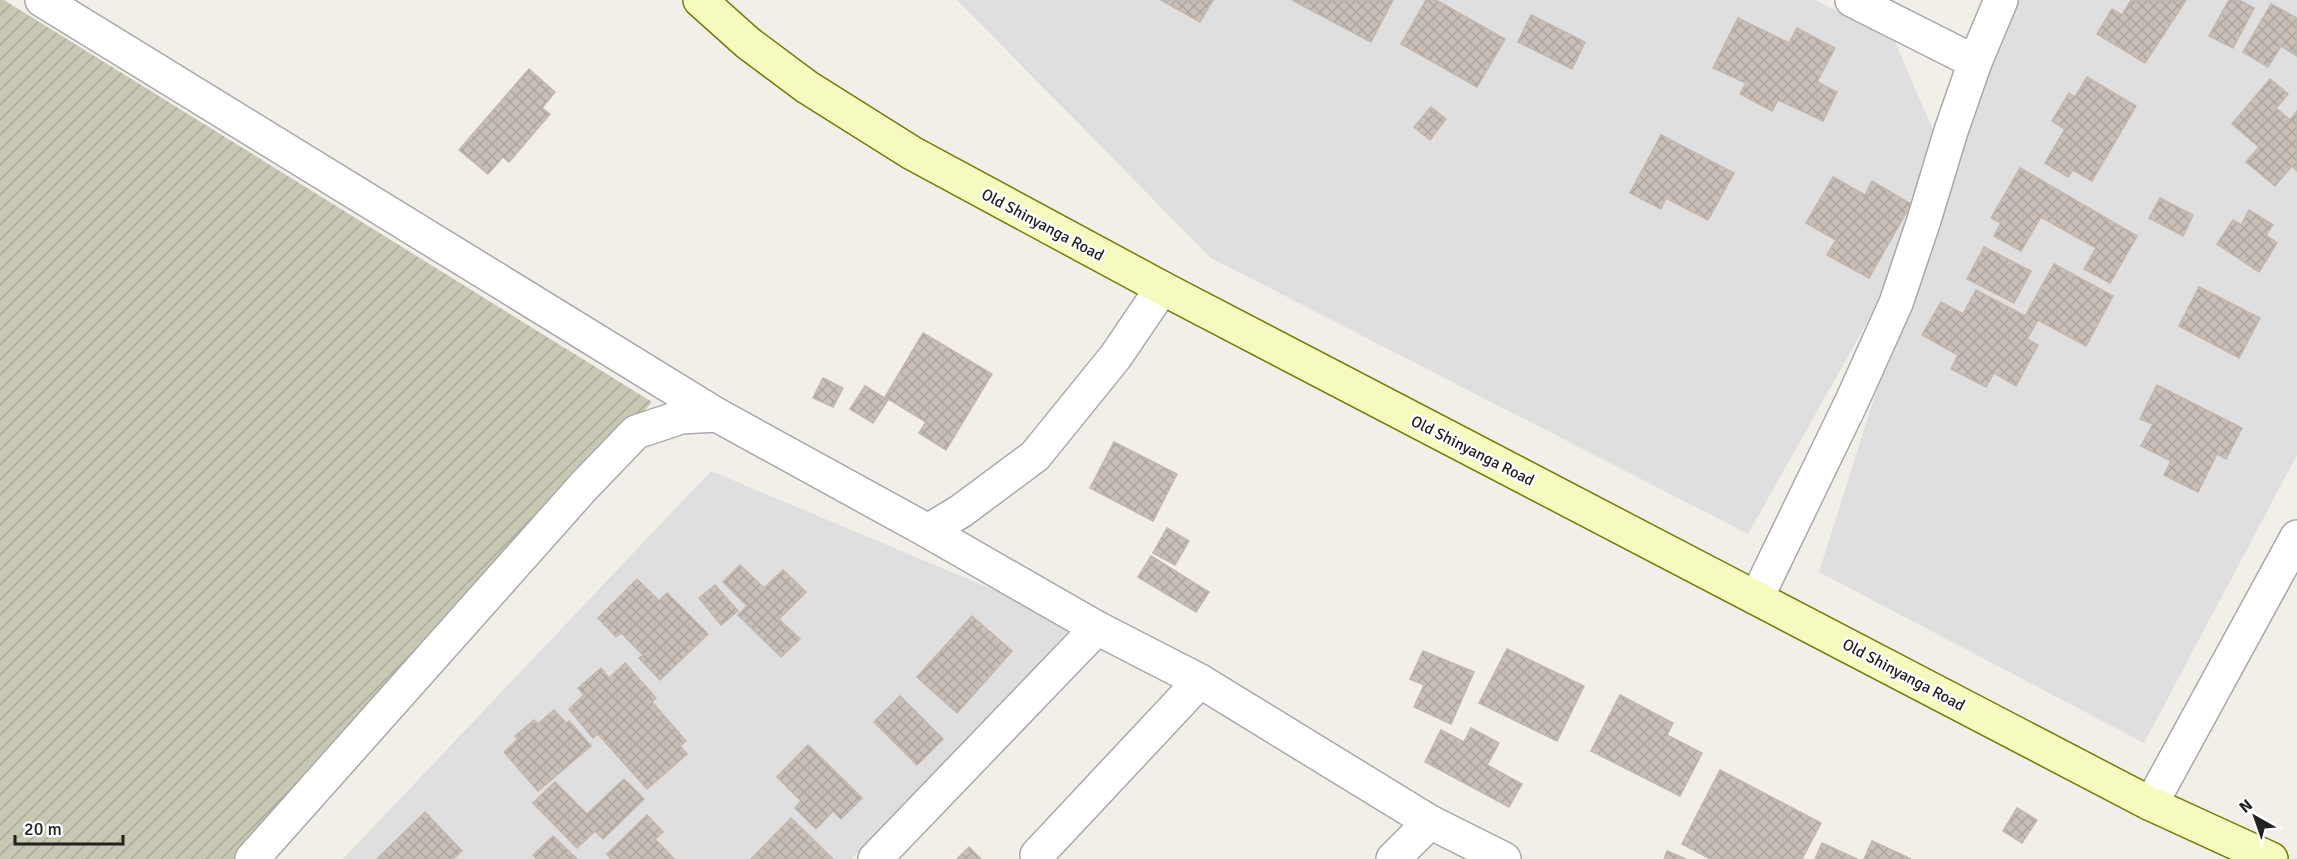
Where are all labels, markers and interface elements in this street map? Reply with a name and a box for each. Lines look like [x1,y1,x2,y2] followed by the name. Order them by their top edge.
[978,184,1107,266] street label: Old Shinyanga Road
[1407,411,1538,491] street label: Old Shinyanga Road
[1839,634,1968,716] street label: Old Shinyanga Road
[2225,787,2285,847] north arrow
[2235,795,2257,818] text: N
[15,808,123,846] scale bar
[24,818,62,840] text: 20 m

